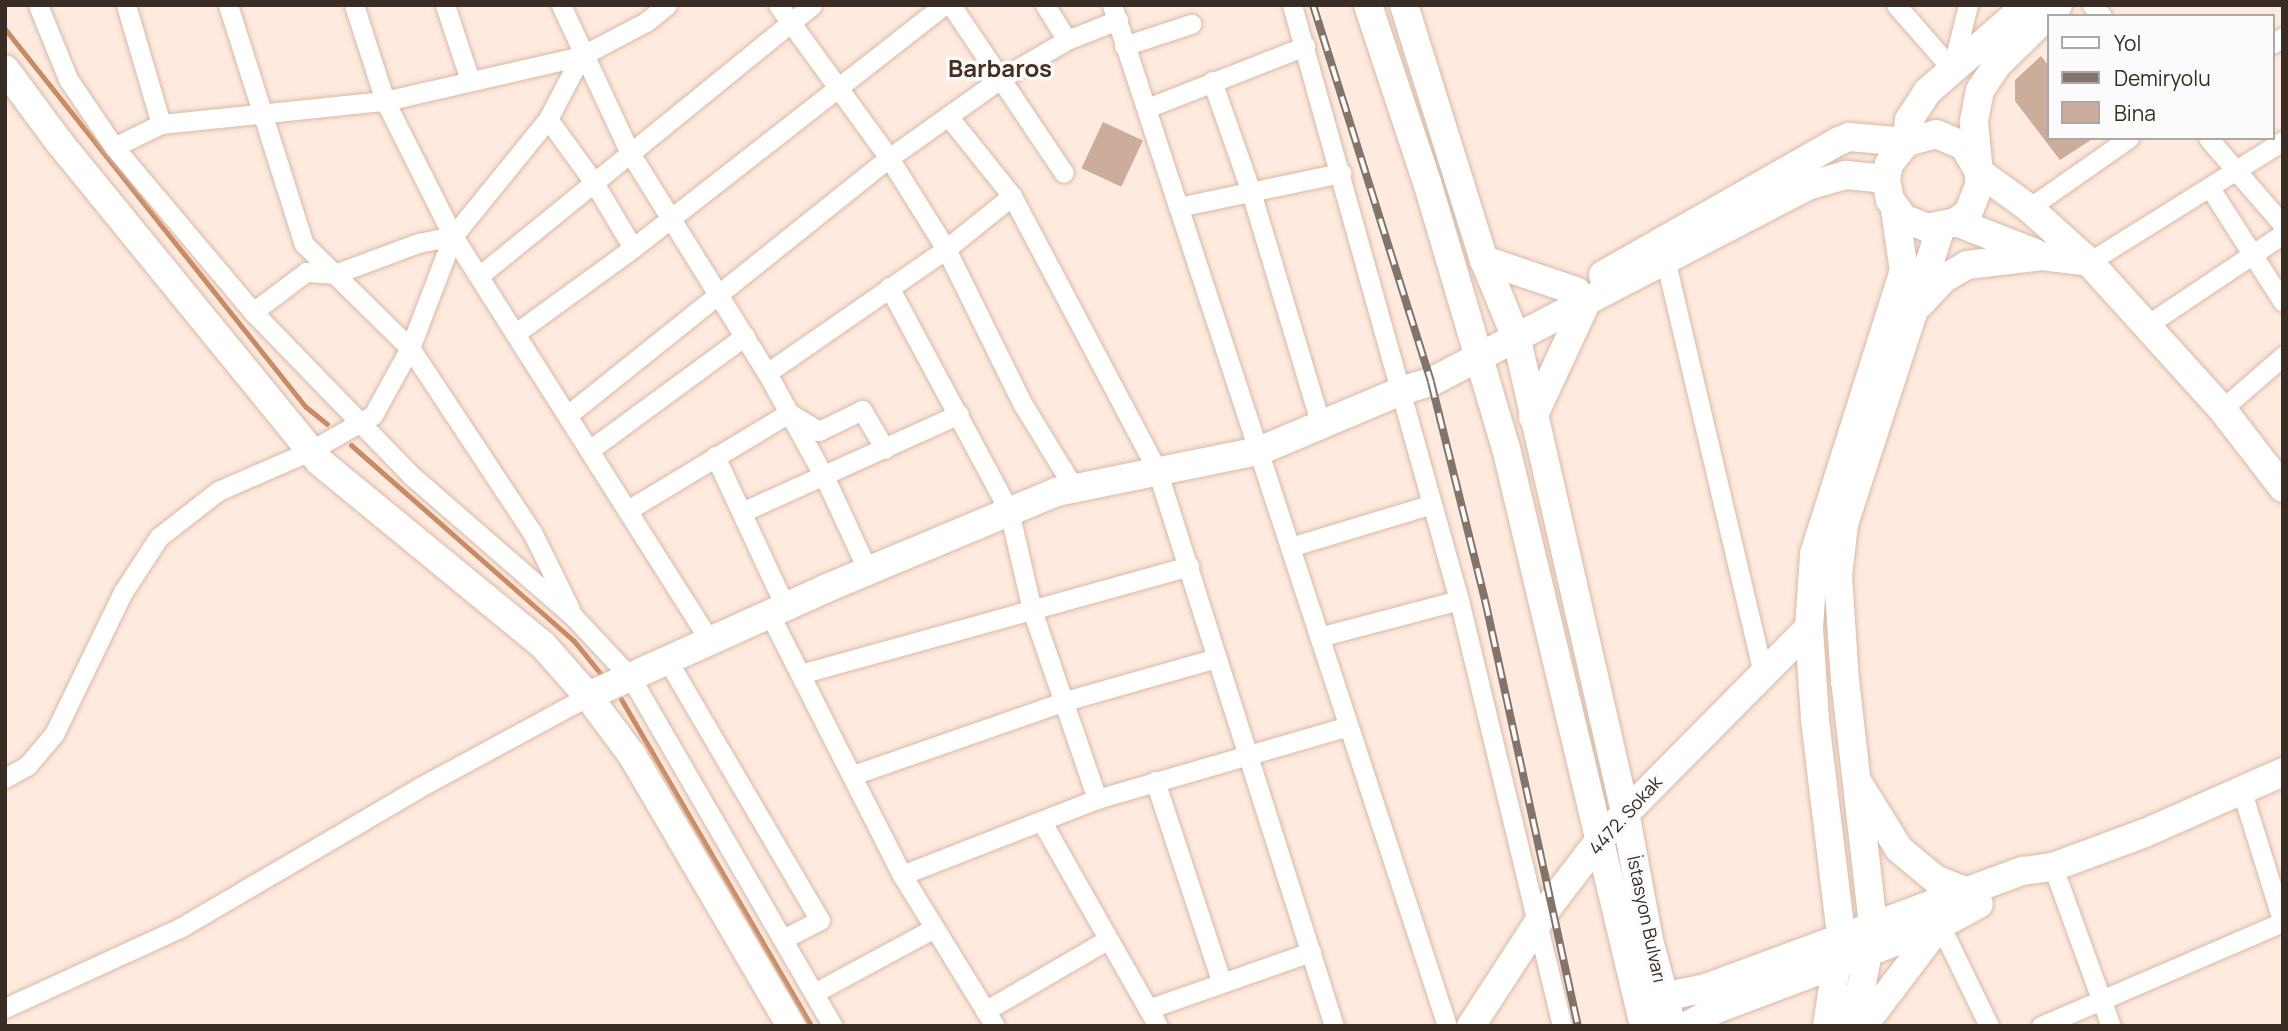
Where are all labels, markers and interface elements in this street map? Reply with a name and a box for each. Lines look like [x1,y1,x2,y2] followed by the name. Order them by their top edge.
[2046,14,2274,140] legend
[2114,29,2141,57] text: Yol
[948,54,1052,82] district label: Barbaros
[2114,64,2211,92] text: Demiryolu
[2114,99,2156,127] text: Bina
[1584,771,1666,859] street label: 4472. Sokak
[1623,854,1671,984] street label: İstasyon Bulvarı

